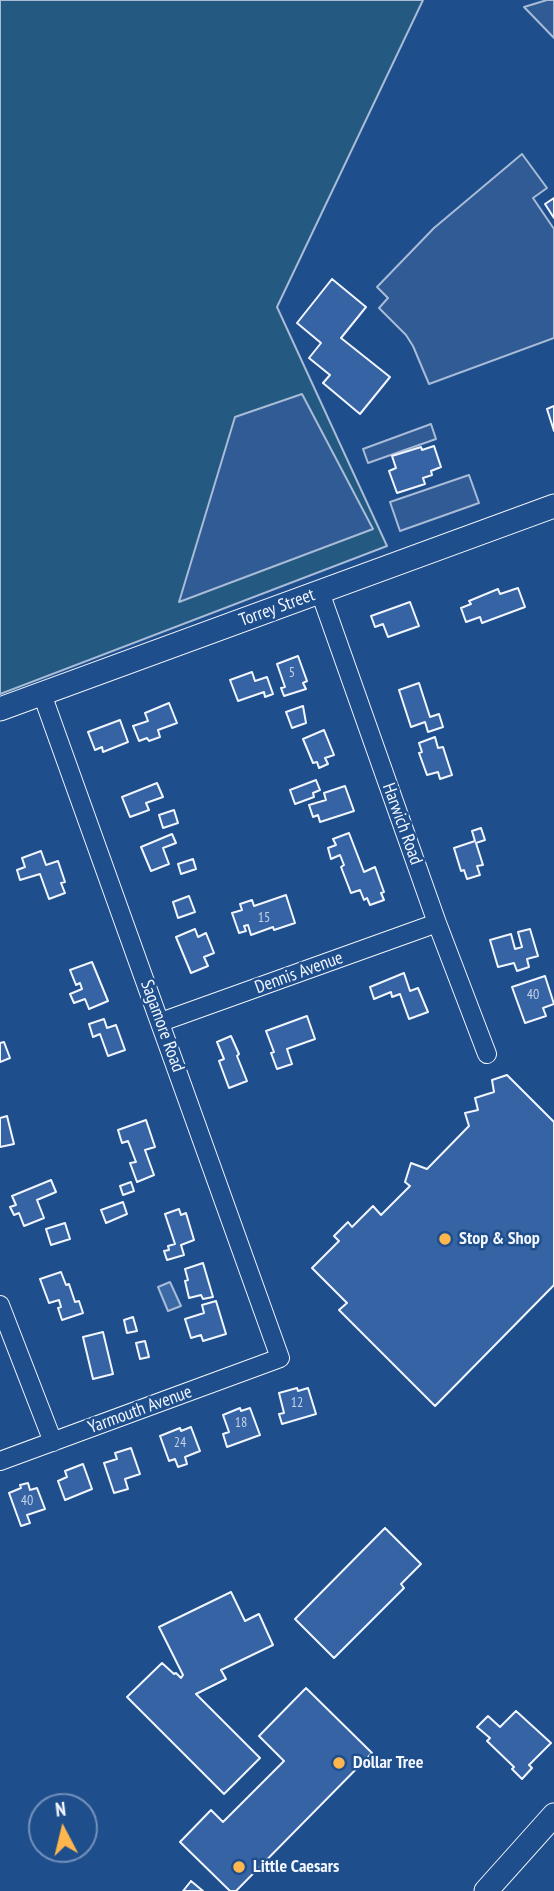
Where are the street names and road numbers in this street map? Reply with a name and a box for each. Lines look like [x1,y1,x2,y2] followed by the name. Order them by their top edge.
[236,584,318,632] street label: Torrey Street
[377,780,427,868] street label: Harwich Road
[252,947,346,999] street label: Dennis Avenue
[135,977,189,1075] street label: Sagamore Road
[85,1381,195,1439] street label: Yarmouth Avenue

